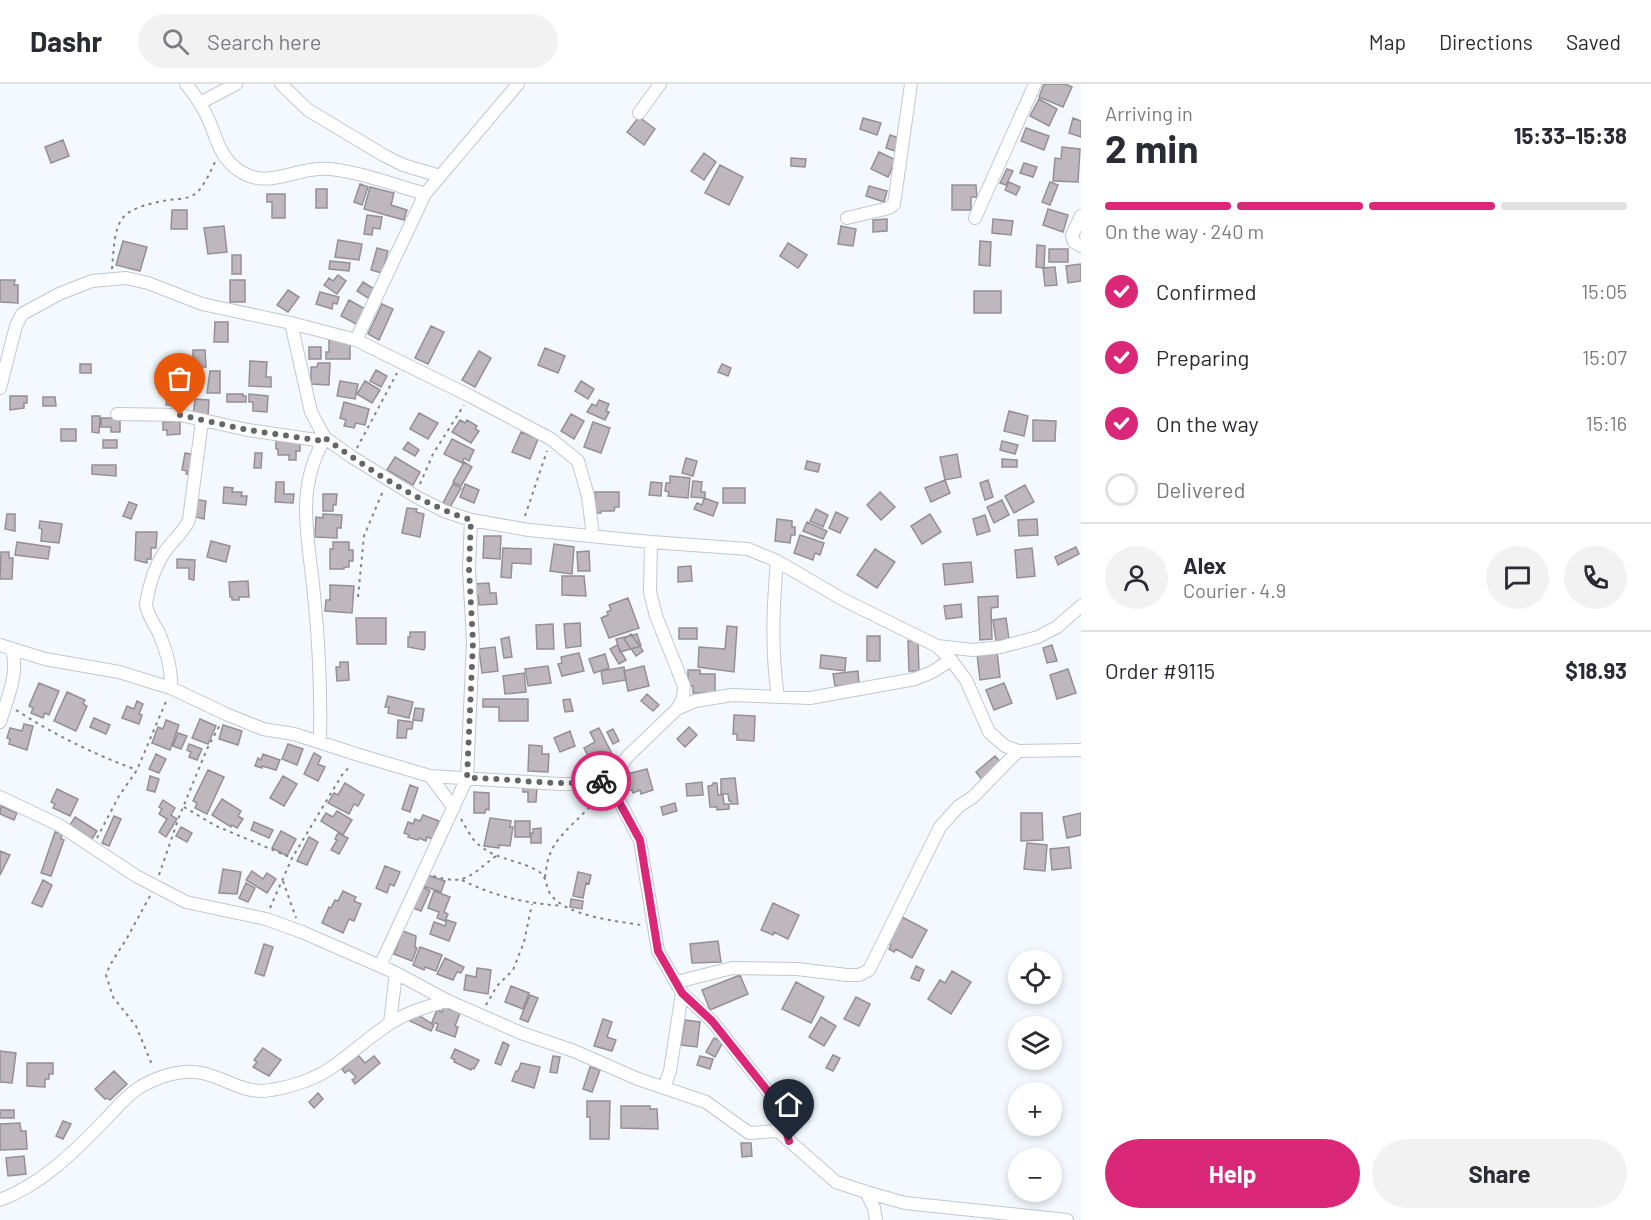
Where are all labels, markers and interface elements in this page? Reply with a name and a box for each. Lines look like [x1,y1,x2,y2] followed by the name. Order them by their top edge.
[138,14,558,68] search box
[30,24,102,58] text: Dashr
[159,25,192,58] icon: search
[207,28,321,54] text: Search here
[1369,29,1406,54] text: Map
[1439,29,1533,54] text: Directions
[1566,29,1621,54] text: Saved
[1105,101,1193,125] text: Arriving in
[1514,122,1627,148] text: 15:33–15:38
[1105,124,1198,171] text: 2 min
[1105,219,1264,243] text: On the way · 240 m
[1105,275,1138,308] icon: check
[1156,278,1256,304] text: Confirmed
[1581,279,1627,303] text: 15:05
[1105,341,1138,374] icon: check
[1156,344,1249,370] text: Preparing
[1582,345,1627,369] text: 15:07
[154,353,205,415] pin
[163,362,196,395] icon: bag
[1105,407,1138,440] icon: check
[1156,410,1259,436] text: On the way
[1586,411,1627,435] text: 15:16
[1156,476,1245,502] text: Delivered
[1105,546,1168,609] button: person
[1486,546,1549,609] button: chat
[1564,546,1627,609] button: phone
[1183,552,1226,578] text: Alex
[1183,578,1286,602] text: Courier · 4.9
[1105,657,1215,683] text: Order #9115
[1565,657,1627,683] text: $18.93
[571,751,631,811] courier
[585,765,618,798] icon: bike
[1008,950,1062,1202] map controls
[1008,950,1062,1004] button: locate
[1008,1016,1062,1070] button: layers
[763,1079,814,1141] pin
[1008,1082,1062,1136] button: +
[772,1088,805,1121] icon: home
[1105,1139,1360,1208] button: Help
[1372,1139,1627,1208] button: Share
[1008,1148,1062,1202] button: −

